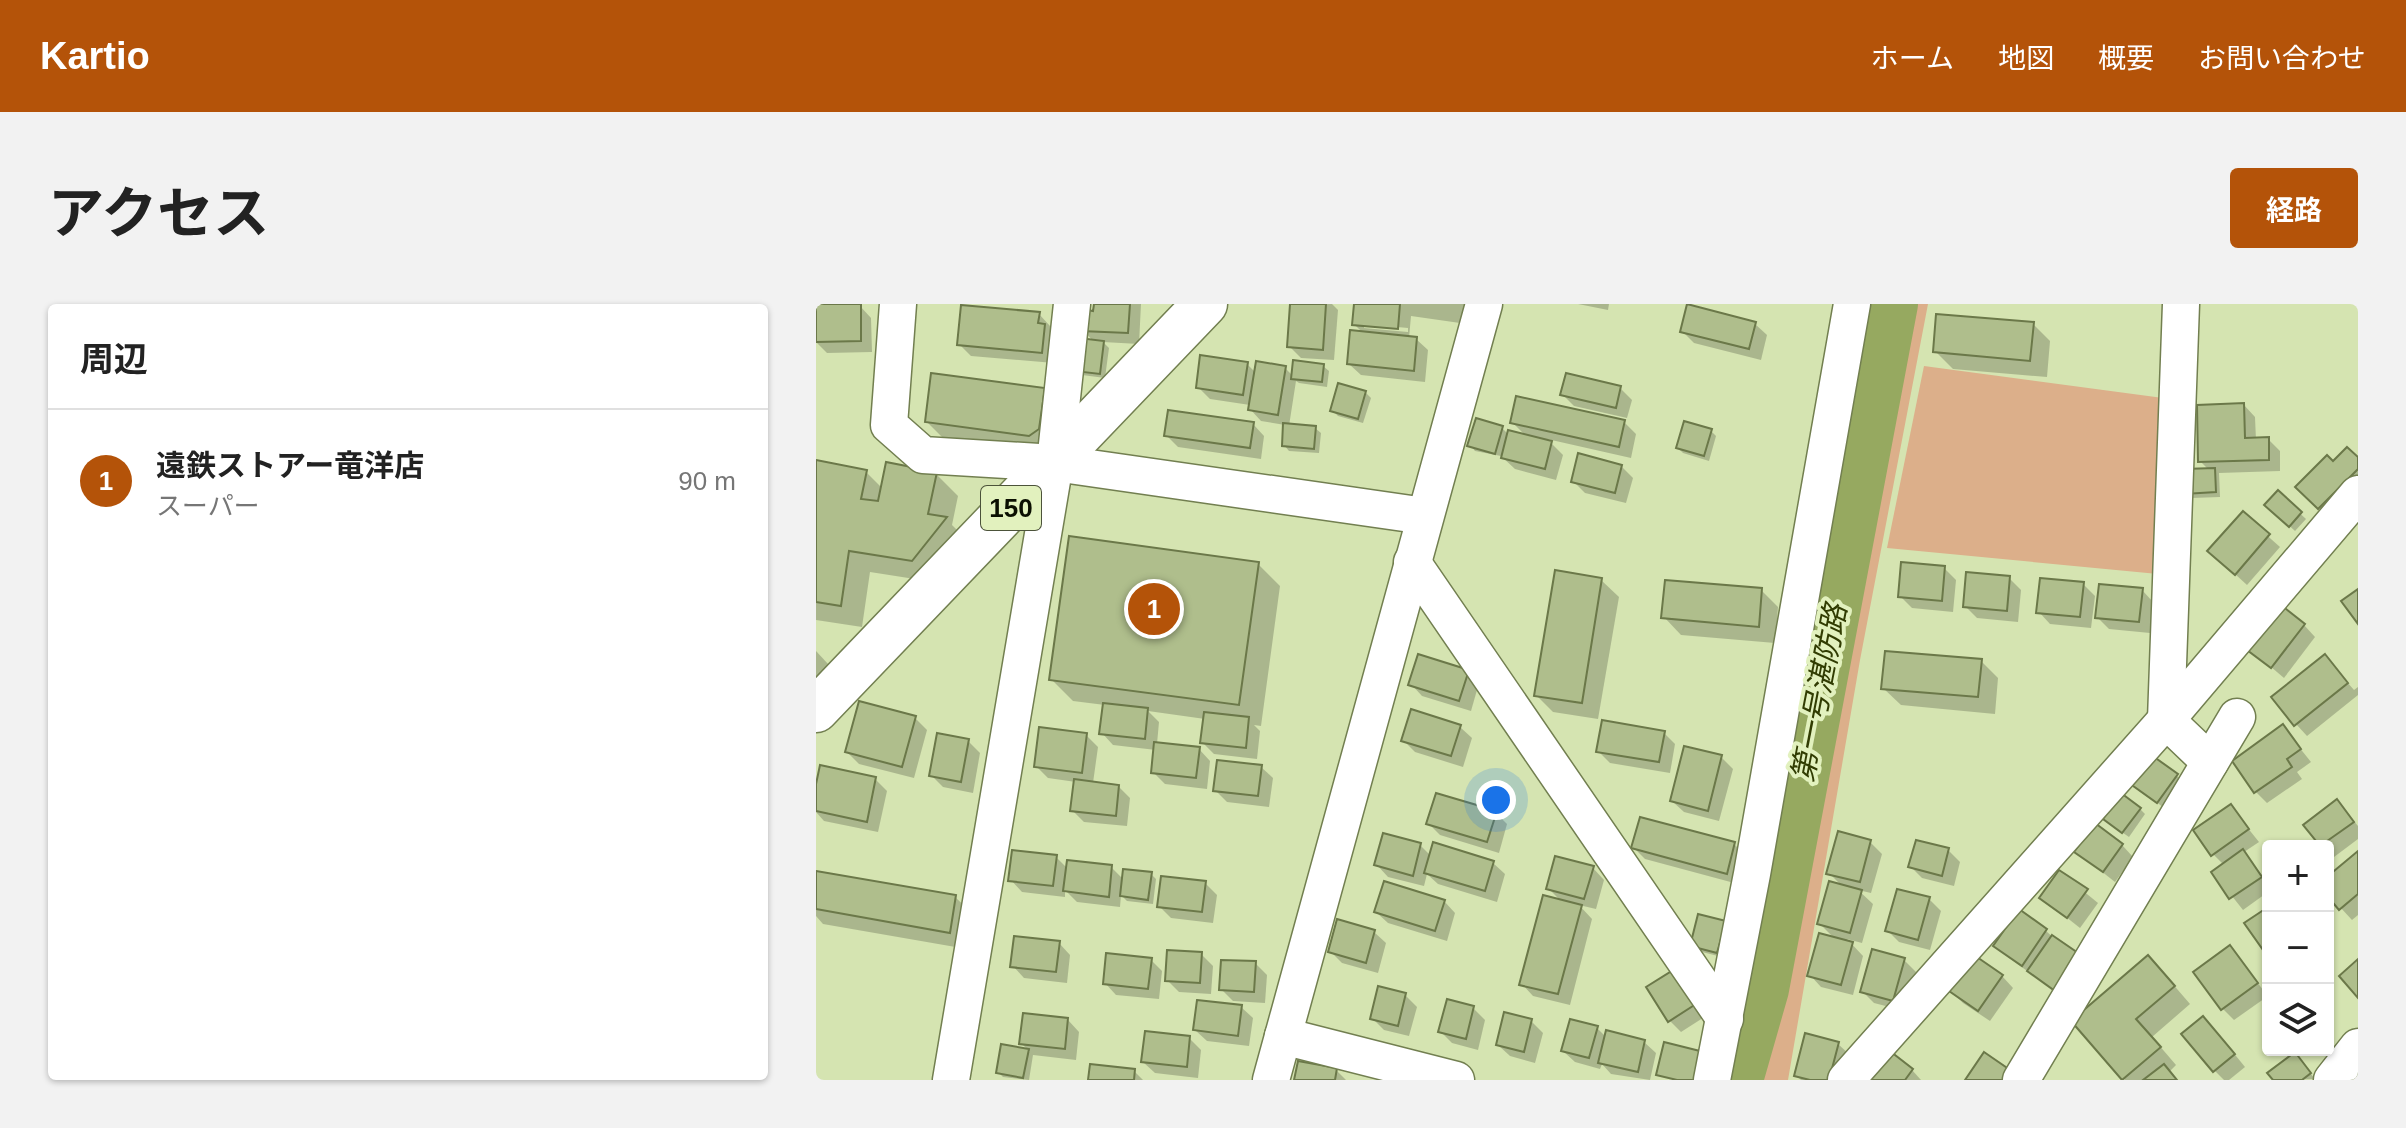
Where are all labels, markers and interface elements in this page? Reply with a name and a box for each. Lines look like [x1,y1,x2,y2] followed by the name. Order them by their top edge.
[40,35,150,77] text: Kartio
[1871,43,1954,74] text: ホーム
[1998,43,2054,74] text: 地図
[2098,43,2154,74] text: 概要
[2198,43,2366,74] text: お問い合わせ
[2230,168,2358,248] button: 経路
[48,182,269,245] text: アクセス
[80,340,148,378] text: 周辺
[156,449,424,482] text: 遠鉄ストアー竜洋店
[99,466,113,496] text: 1
[678,466,736,496] text: 90 m
[981,486,1041,530] road number: 150
[156,491,260,521] text: スーパー
[1128,579,1180,639] pin: 1
[1786,599,1853,784] water label: 第一号湛防路
[1476,780,1516,820] your location
[2262,840,2334,1056] map controls
[2262,840,2334,912] button: +
[2262,912,2334,984] button: −
[2262,984,2334,1056] button: layers

